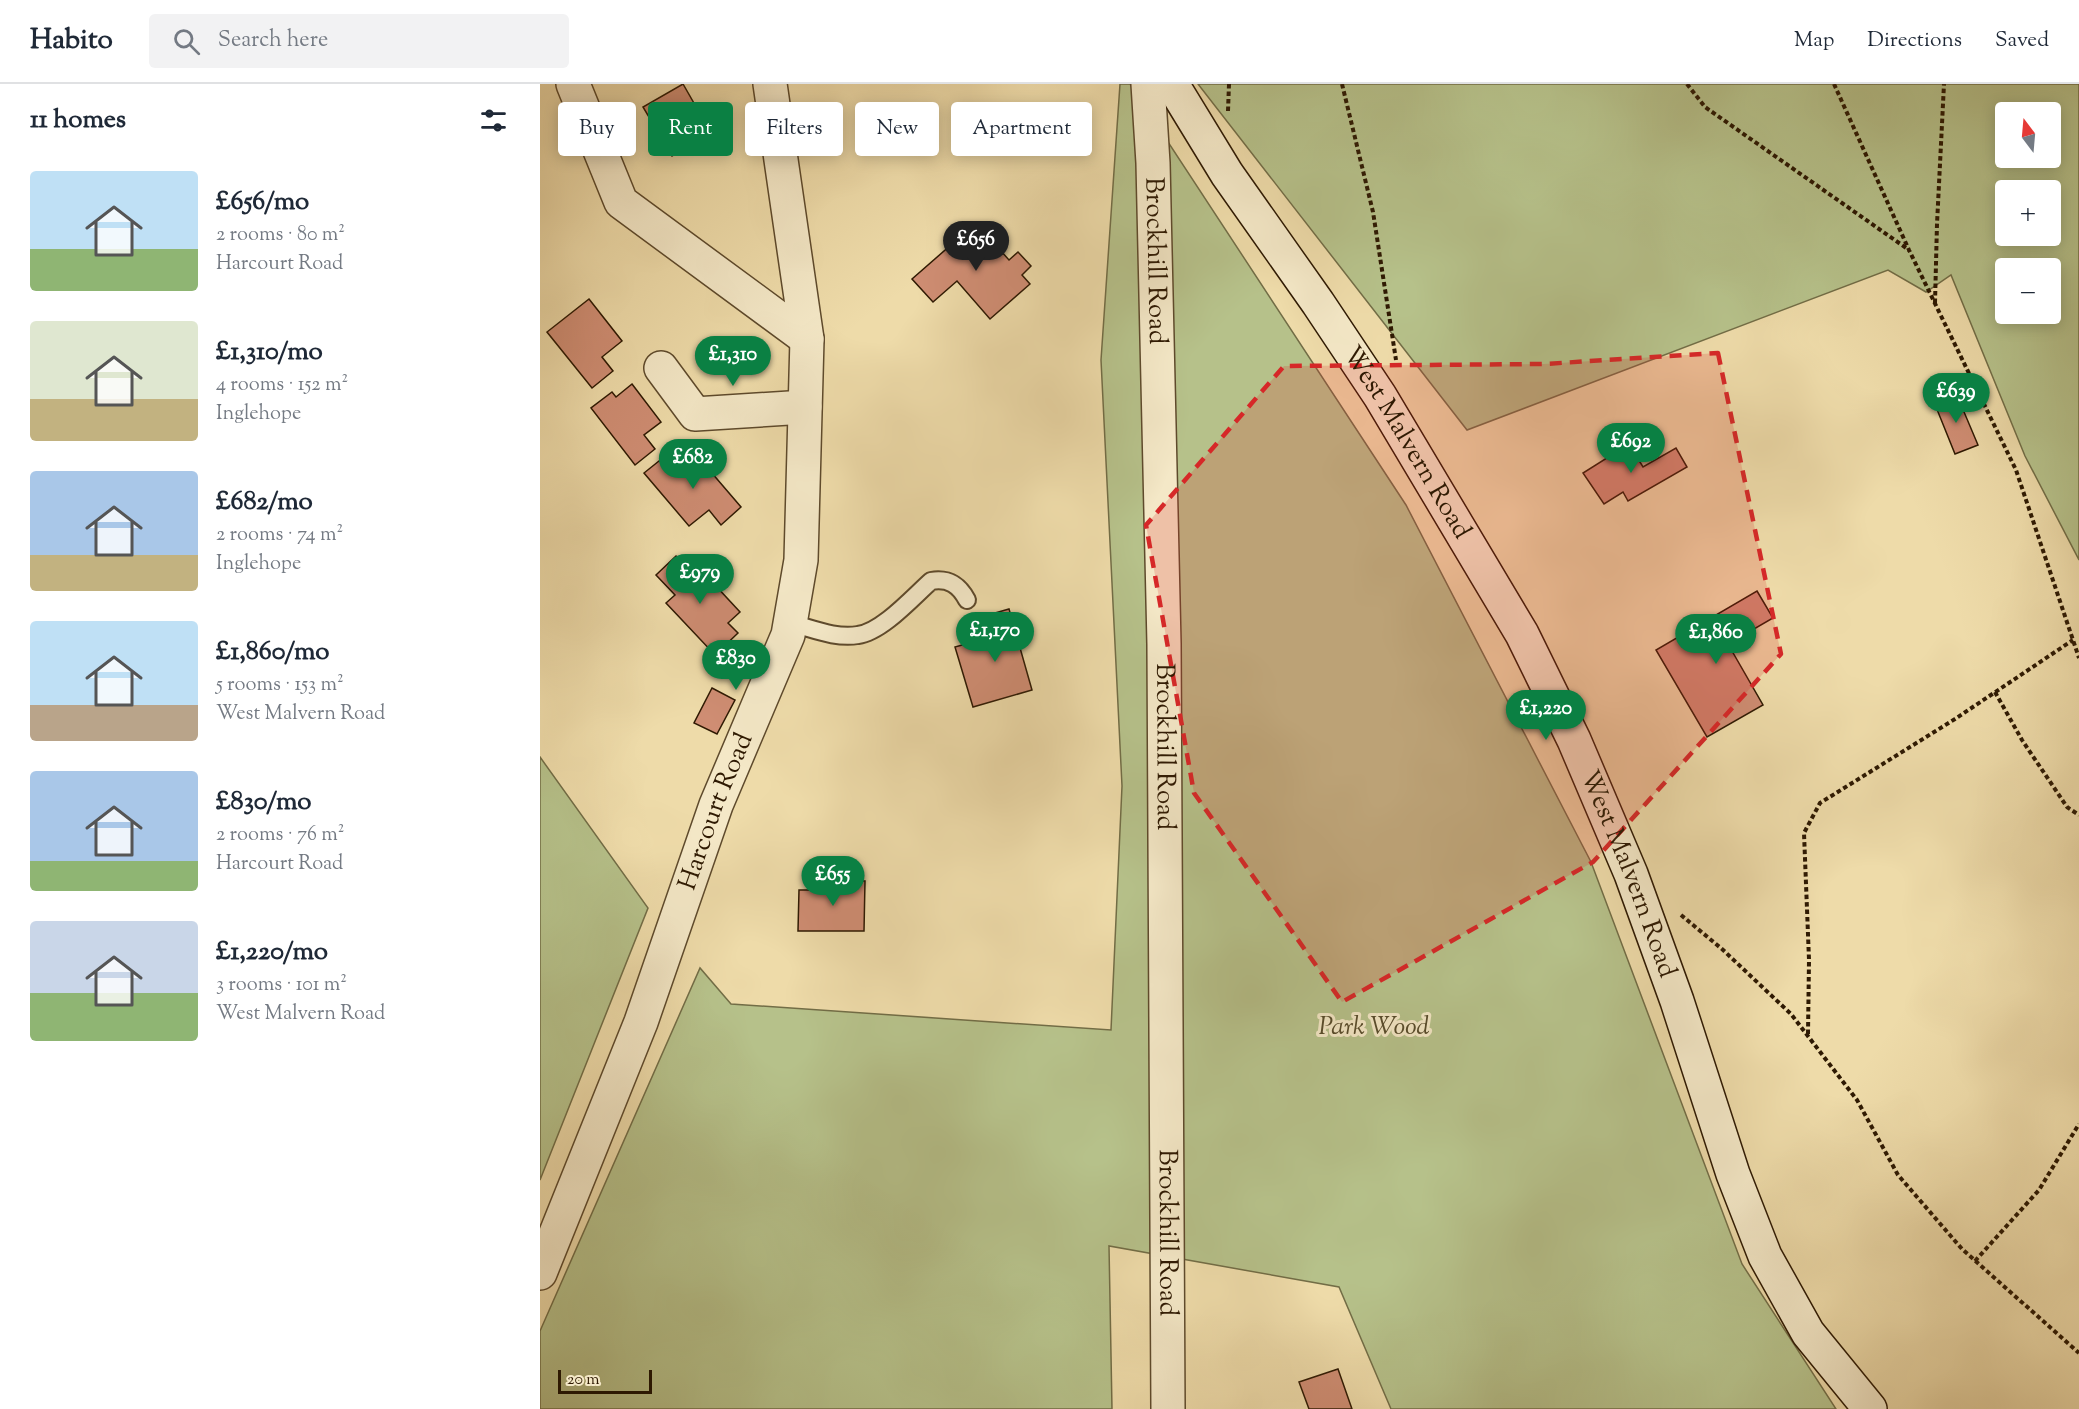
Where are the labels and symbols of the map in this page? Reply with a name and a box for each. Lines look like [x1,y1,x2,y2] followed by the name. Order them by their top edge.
[1995,102,2061,168] north arrow
[1135,177,1176,345] street label: Brockhill Road
[940,221,1012,272] pin: £656
[684,336,782,387] pin: £1,310
[1333,339,1480,547] street label: West Malvern Road
[1920,373,1992,424] pin: £639
[1595,423,1667,474] pin: £692
[657,439,729,490] pin: £682
[664,554,736,605] pin: £979
[946,612,1044,663] pin: £1,170
[1667,614,1765,665] pin: £1,860
[700,640,772,691] pin: £830
[1146,663,1183,831] street label: Brockhill Road
[1497,690,1595,741] pin: £1,220
[669,727,763,895] street label: Harcourt Road
[1571,765,1686,983] street label: West Malvern Road
[797,856,869,907] pin: £655
[1319,1009,1430,1046] park label: Park Wood
[1148,1149,1186,1317] street label: Brockhill Road
[558,1367,652,1394] scale bar

